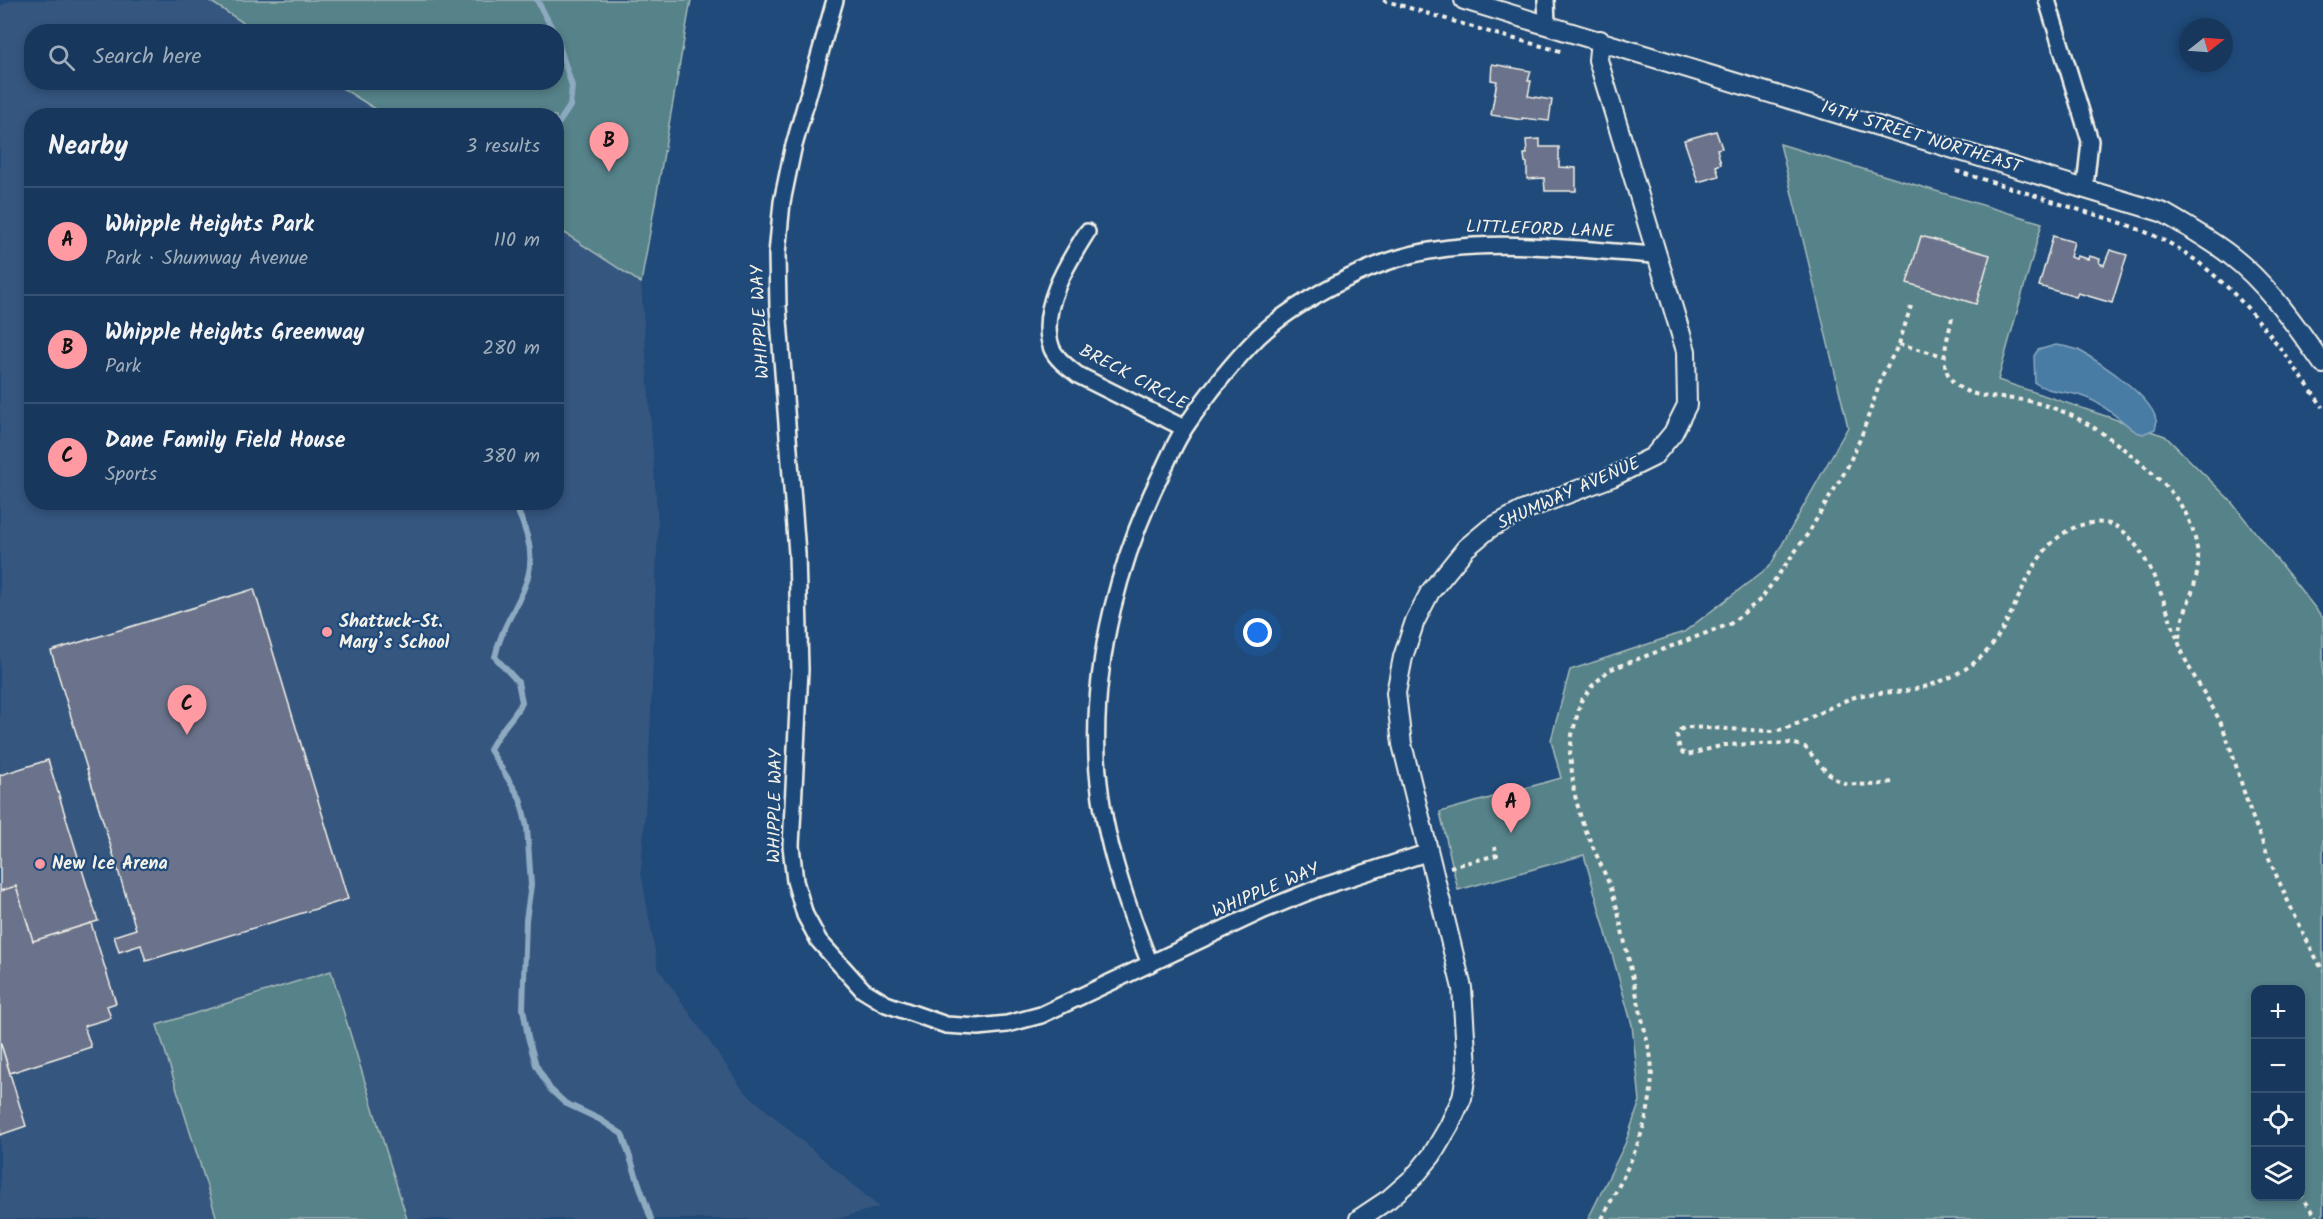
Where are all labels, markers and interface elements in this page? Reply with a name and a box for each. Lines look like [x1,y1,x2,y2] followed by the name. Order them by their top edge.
[2179,18,2233,72] north arrow
[24,24,564,90] search box
[93,40,201,75] text: Search here
[45,41,78,74] icon: search
[1817,94,2026,183] street label: 14TH STREET NORTHEAST
[590,122,628,172] pin: B
[48,126,128,168] text: Nearby
[466,131,540,163] text: 3 results
[105,208,314,243] text: Whipple Heights Park
[1465,213,1615,247] street label: LITTLEFORD LANE
[61,225,74,257] text: A
[494,225,540,257] text: 110 m
[105,243,308,275] text: Park · Shumway Avenue
[743,264,778,380] street label: WHIPPLE WAY
[105,316,365,351] text: Whipple Heights Greenway
[61,333,74,365] text: B
[482,333,540,365] text: 280 m
[1074,337,1193,419] street label: BRECK CIRCLE
[105,351,141,383] text: Park
[105,424,346,459] text: Dane Family Field House
[61,441,74,473] text: C
[483,441,540,473] text: 380 m
[1493,449,1646,539] street label: SHUMWAY AVENUE
[105,459,157,491] text: Sports
[339,608,450,658] place label: Shattuck-St. Mary’s School
[1243,618,1272,647] your location
[320,625,334,639] marker: Shattuck-St. Mary’s School
[168,686,207,735] pin: C
[761,748,792,863] street label: WHIPPLE WAY
[1492,784,1530,833] pin: A
[52,850,168,879] place label: New Ice Arena
[1208,855,1325,927] street label: WHIPPLE WAY
[33,857,47,871] marker: New Ice Arena
[2251,985,2305,1201] map controls
[2251,985,2305,1039] button: +
[2251,1039,2305,1093] button: −
[2251,1093,2305,1147] button: locate
[2251,1147,2305,1201] button: layers

